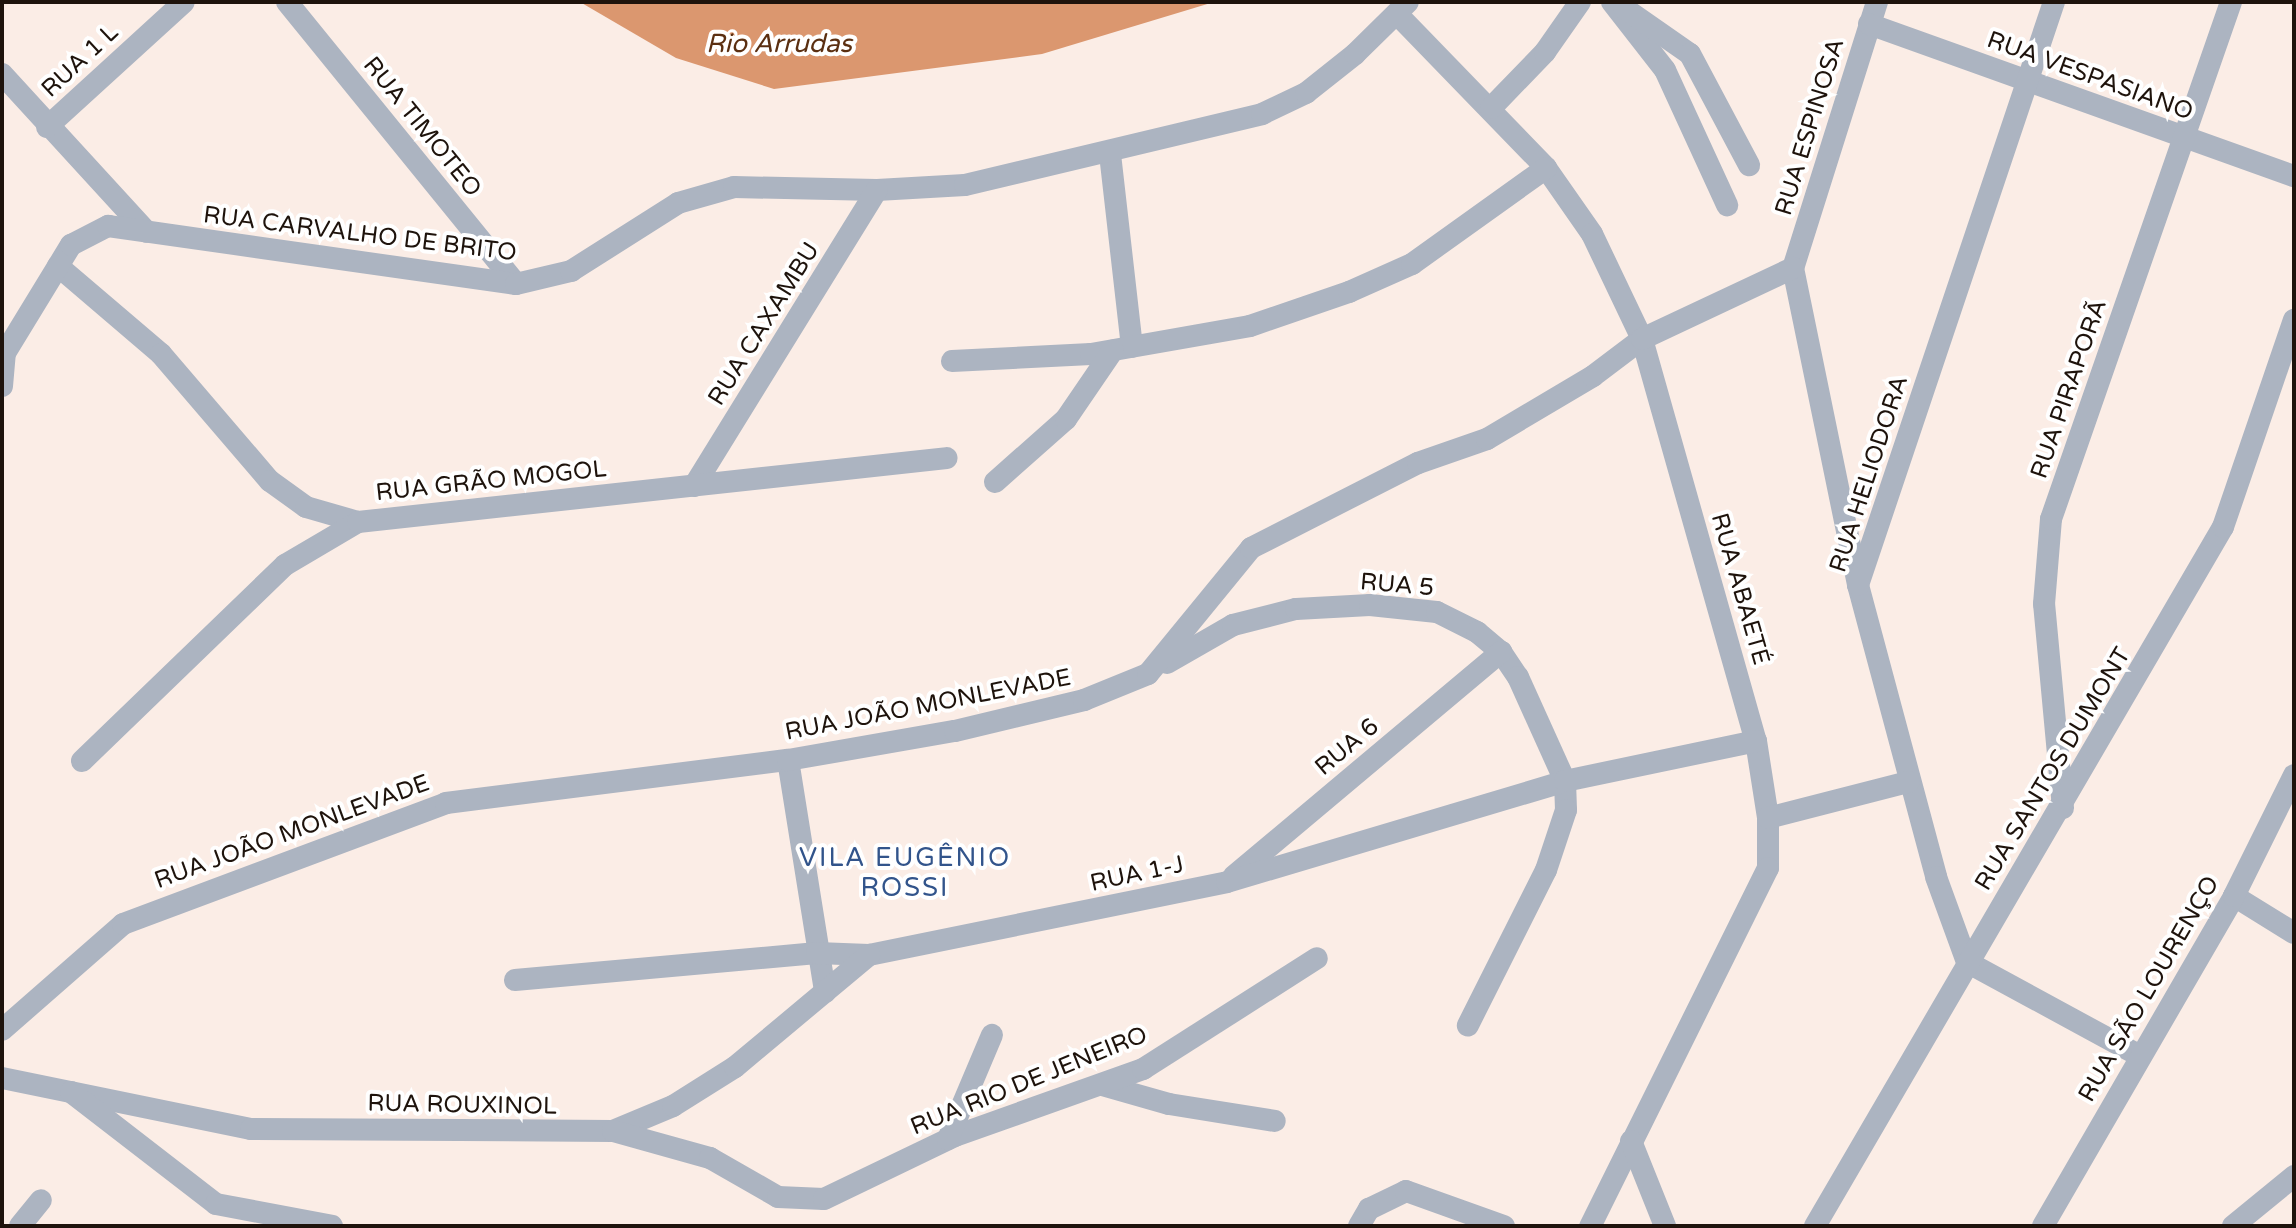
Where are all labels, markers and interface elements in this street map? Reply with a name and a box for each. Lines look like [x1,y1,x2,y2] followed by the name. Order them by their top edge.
[36,18,124,104] street label: RUA 1 L
[1983,25,2197,127] street label: RUA VESPASIANO
[706,28,852,60] water label: Rio Arrudas
[1769,35,1851,219] street label: RUA ESPINOSA
[357,51,487,203] street label: RUA TIMOTEO
[202,200,518,268] street label: RUA CARVALHO DE BRITO
[702,237,826,411] street label: RUA CAXAMBU
[2025,296,2113,482] street label: RUA PIRAPORÃ
[1824,372,1914,576] street label: RUA HELIODORA
[374,455,608,507] street label: RUA GRÃO MOGOL
[1705,510,1775,668] street label: RUA ABAETÉ
[1359,567,1435,603] street label: RUA 5
[1969,642,2137,896] street label: RUA SANTOS DUMONT
[783,663,1073,747] street label: RUA JOÃO MONLEVADE
[1309,712,1385,782] street label: RUA 6
[151,769,433,895] street label: RUA JOÃO MONLEVADE
[799,842,1011,904] district label: VILA EUGÊNIO ROSSI
[1088,850,1186,898] street label: RUA 1-J
[2073,871,2225,1107] street label: RUA SÃO LOURENÇO
[906,1020,1152,1142] street label: RUA RIO DE JENEIRO
[367,1089,557,1121] street label: RUA ROUXINOL

